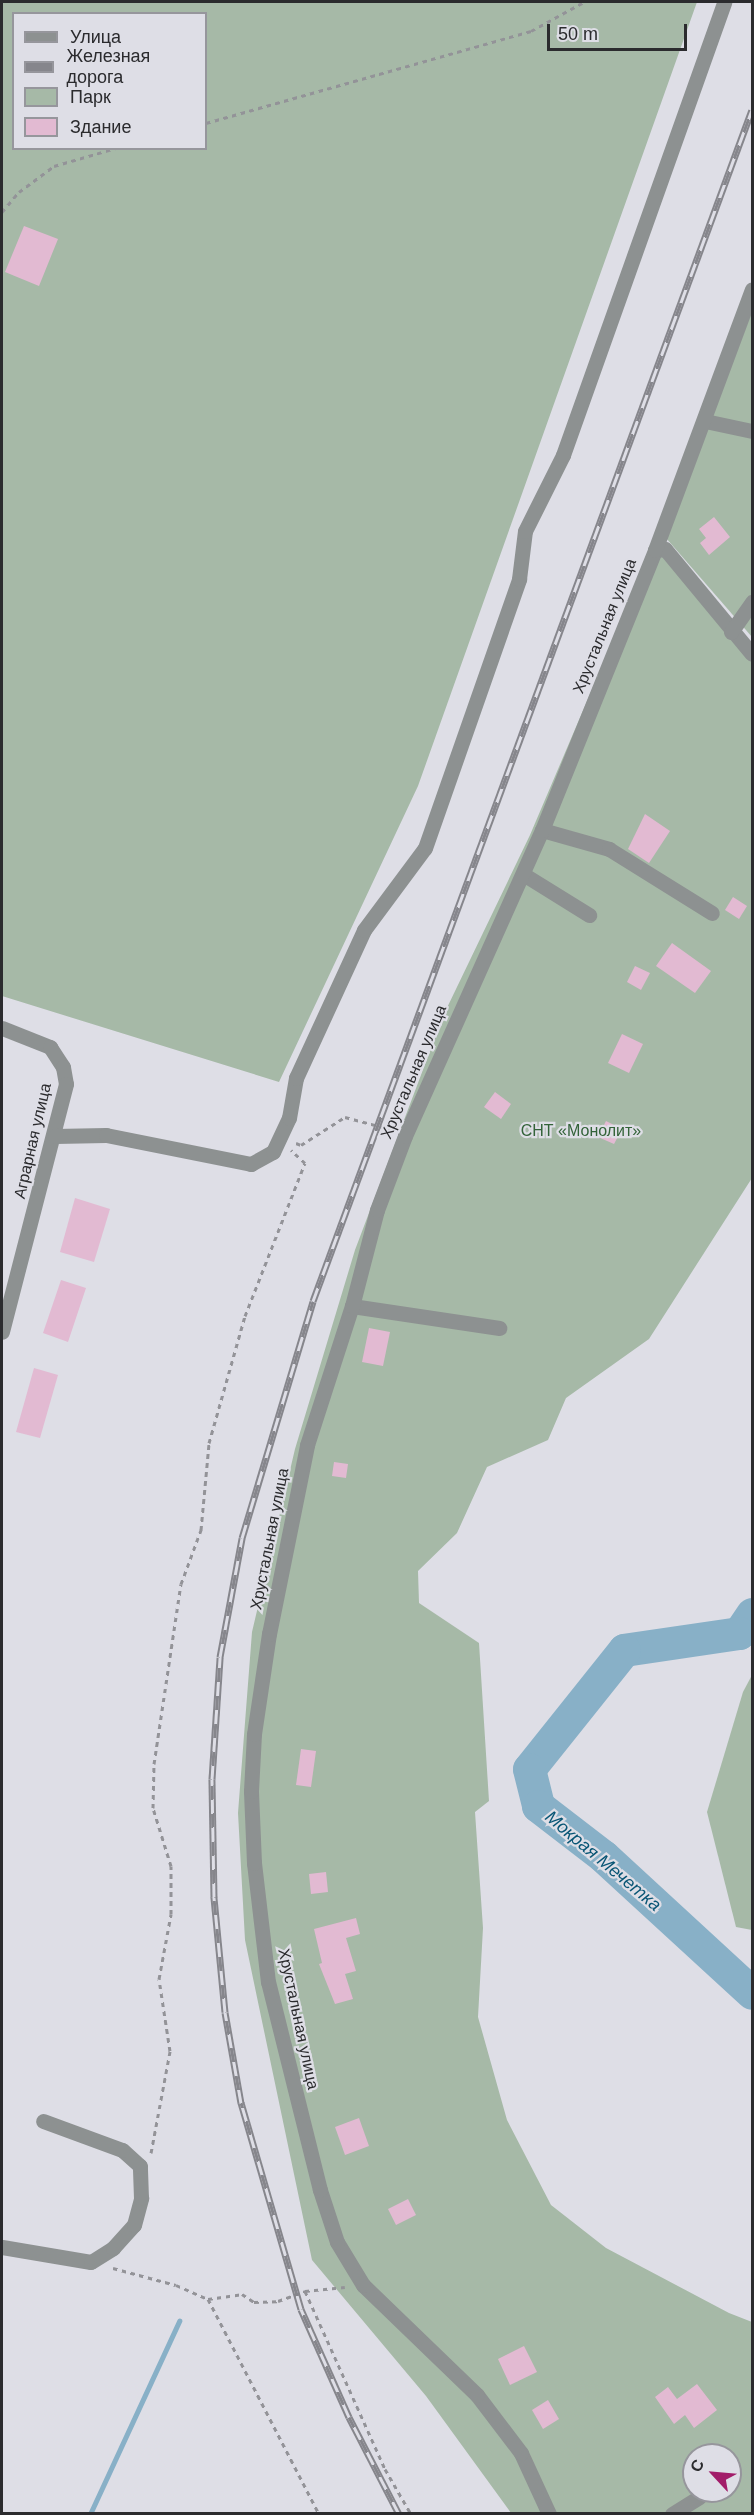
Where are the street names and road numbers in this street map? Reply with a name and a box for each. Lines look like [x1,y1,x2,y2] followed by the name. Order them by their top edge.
[569,556,641,696] street label: Хрустальная улица
[377,1002,451,1142] street label: Хрустальная улица
[10,1081,56,1201] street label: Аграрная улица
[247,1467,293,1611] street label: Хрустальная улица
[274,1947,322,2091] street label: Хрустальная улица

